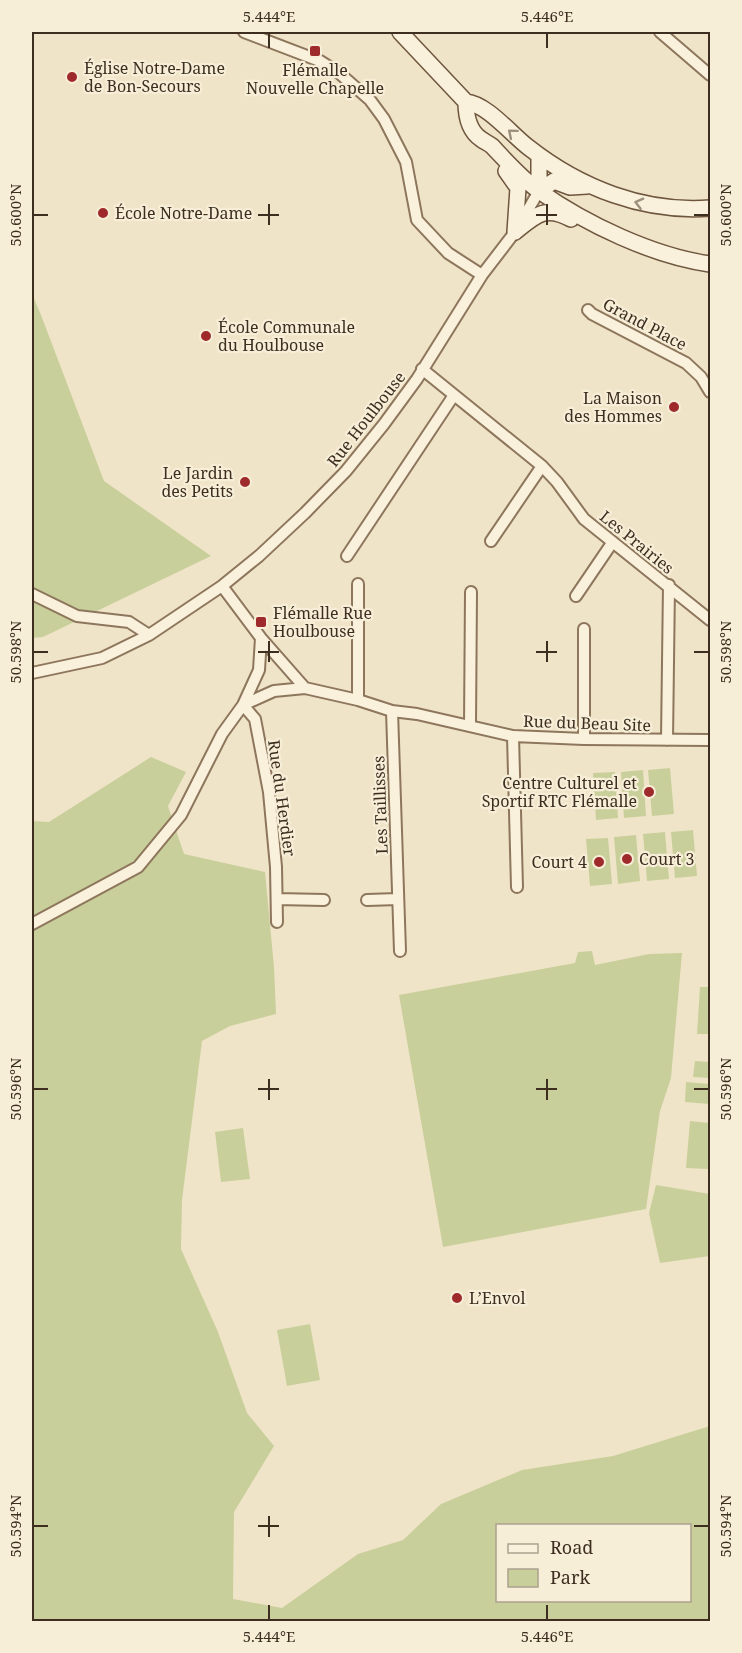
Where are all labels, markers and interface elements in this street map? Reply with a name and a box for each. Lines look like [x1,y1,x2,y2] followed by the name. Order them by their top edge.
[243,6,295,26] text: 5.444°E
[521,6,573,26] text: 5.446°E
[308,44,322,58] marker: Flémalle Nouvelle Chapelle
[84,57,225,97] place label: Église Notre-Dame de Bon-Secours
[246,59,384,99] place label: Flémalle Nouvelle Chapelle
[65,70,79,84] marker: Église Notre-Dame de Bon-Secours
[508,130,519,141] one-way arrow
[5,183,25,247] text: 50.600°N
[715,183,735,247] text: 50.600°N
[634,198,644,211] one-way arrow
[115,202,252,224] place label: École Notre-Dame
[96,206,110,220] marker: École Notre-Dame
[599,293,691,355] street label: Grand Place
[218,316,355,356] place label: École Communale du Houlbouse
[199,329,213,343] marker: École Communale du Houlbouse
[322,367,410,471] street label: Rue Houlbouse
[564,387,662,427] place label: La Maison des Hommes
[667,400,681,414] marker: La Maison des Hommes
[161,462,233,502] place label: Le Jardin des Petits
[238,475,252,489] marker: Le Jardin des Petits
[595,505,679,579] street label: Les Prairies
[273,602,372,642] place label: Flémalle Rue Houlbouse
[254,615,268,629] marker: Flémalle Rue Houlbouse
[5,620,25,684] text: 50.598°N
[715,620,735,684] text: 50.598°N
[523,710,651,736] street label: Rue du Beau Site
[263,738,301,858] street label: Rue du Herdier
[367,755,393,855] street label: Les Taillisses
[482,772,637,812] place label: Centre Culturel et Sportif RTC Flémalle
[642,785,656,799] marker: Centre Culturel et Sportif RTC Flémalle
[639,848,695,870] place label: Court 3
[532,851,587,873] place label: Court 4
[620,852,634,866] marker: Court 3
[592,855,606,869] marker: Court 4
[5,1057,25,1121] text: 50.596°N
[715,1057,735,1121] text: 50.596°N
[469,1287,525,1309] place label: L’Envol
[450,1291,464,1305] marker: L’Envol
[5,1494,25,1558] text: 50.594°N
[715,1494,735,1558] text: 50.594°N
[496,1524,691,1602] legend
[550,1535,593,1559] text: Road
[550,1565,590,1589] text: Park
[243,1626,295,1646] text: 5.444°E
[521,1626,573,1646] text: 5.446°E

